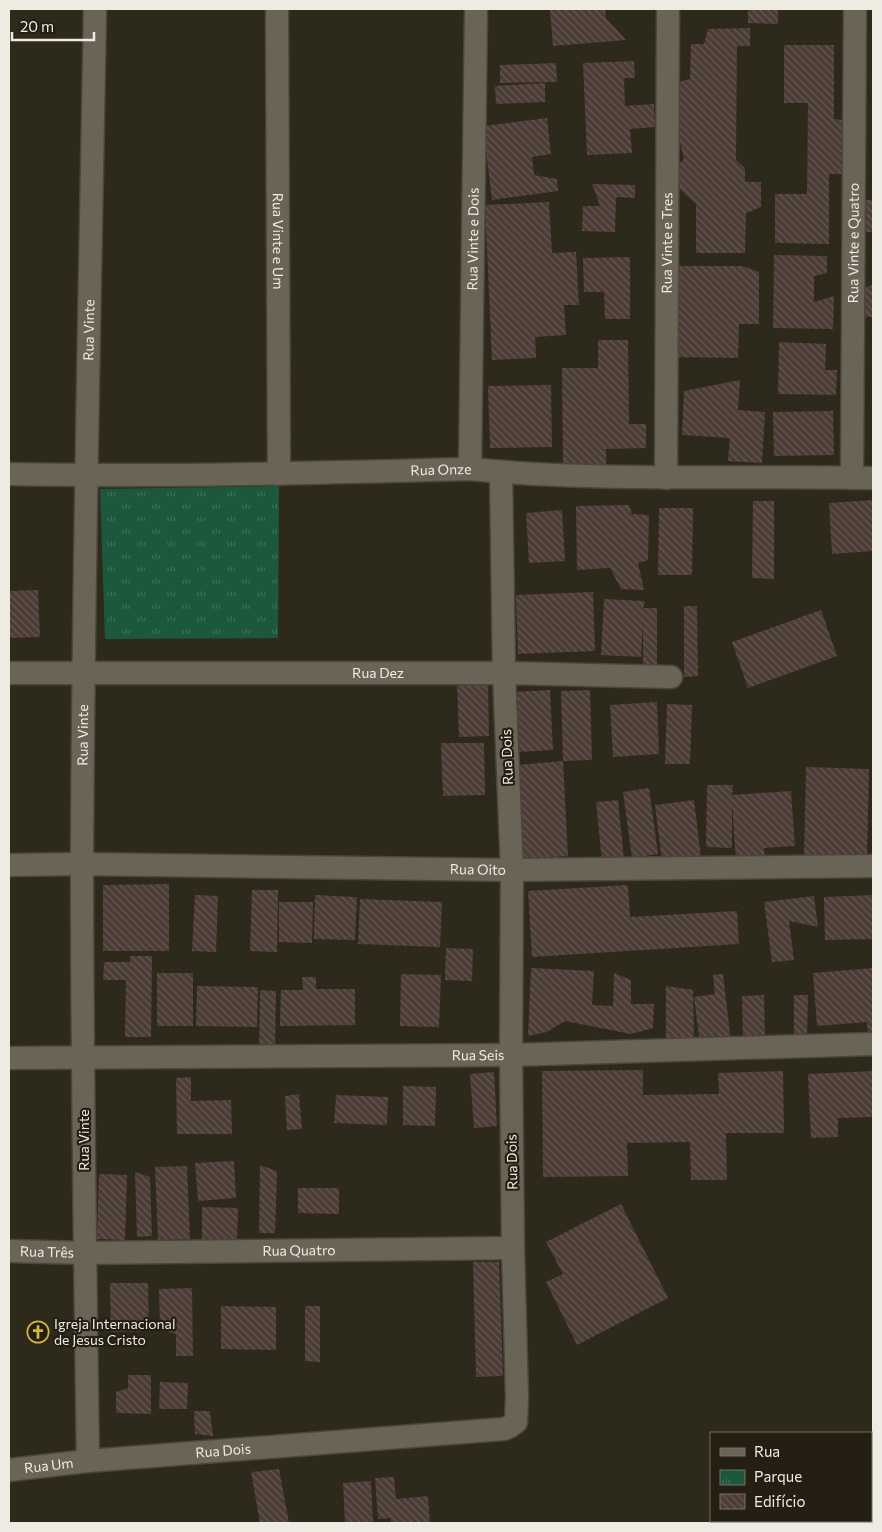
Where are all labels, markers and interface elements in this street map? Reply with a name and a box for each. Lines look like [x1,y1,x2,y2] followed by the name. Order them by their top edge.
[12,10,95,42] scale bar
[20,17,54,35] text: 20 m
[844,183,862,303] street label: Rua Vinte e Quatro
[463,187,482,291] street label: Rua Vinte e Dois
[658,192,675,294] street label: Rua Vinte e Tres
[270,193,287,289] street label: Rua Vinte e Um
[79,299,98,361] street label: Rua Vinte
[410,460,472,479] street label: Rua Onze
[352,664,404,681] street label: Rua Dez
[74,704,91,766] street label: Rua Vinte
[497,729,516,785] street label: Rua Dois
[450,860,506,878] street label: Rua Oito
[452,1046,504,1063] street label: Rua Seis
[75,1109,92,1171] street label: Rua Vinte
[503,1134,520,1190] street label: Rua Dois
[262,1241,336,1259] street label: Rua Quatro
[20,1242,74,1261] street label: Rua Três
[54,1315,176,1348] place label: Igreja Internacional de Jesus Cristo
[26,1320,50,1344] church icon: Igreja Internacional de Jesus Cristo
[710,1432,872,1522] legend
[195,1439,252,1461] street label: Rua Dois
[754,1442,780,1460] text: Rua
[23,1454,74,1476] street label: Rua Um
[754,1467,802,1485] text: Parque
[754,1492,805,1510] text: Edifício

